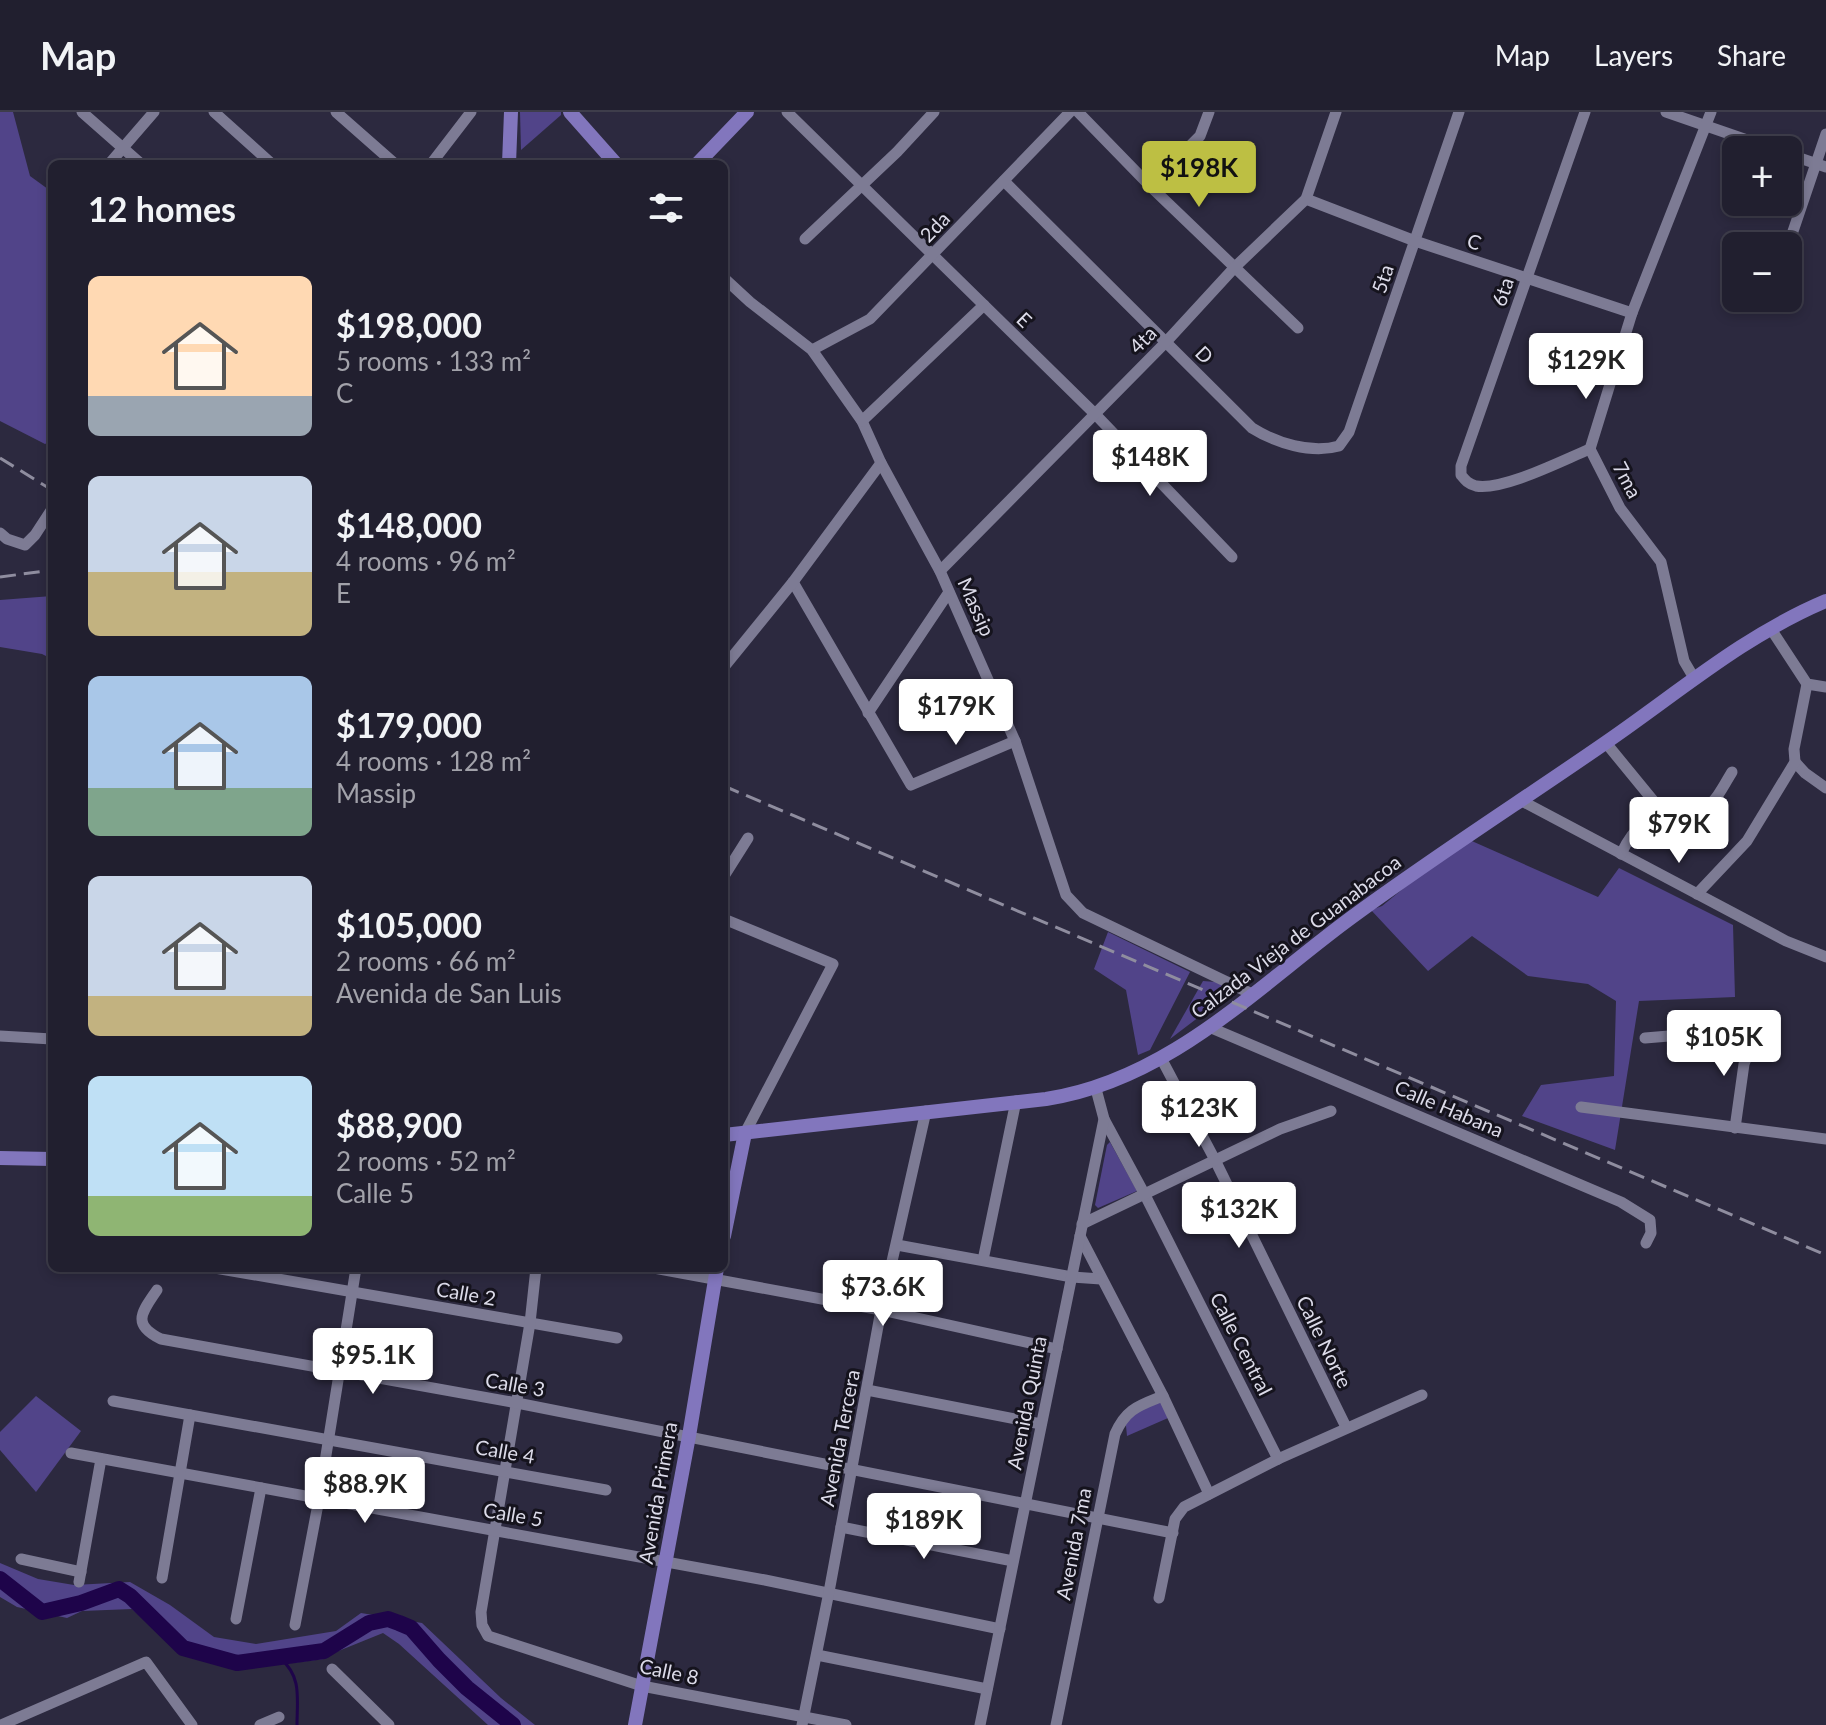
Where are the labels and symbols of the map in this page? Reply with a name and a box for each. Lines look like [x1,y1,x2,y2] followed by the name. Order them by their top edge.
[1143,141,1255,209] pin: $198K
[914,206,954,246] street label: 2da
[1464,228,1485,255] street label: C
[1366,261,1398,296] street label: 5ta
[1486,274,1518,309] street label: 6ta
[1012,307,1037,332] street label: E
[1124,321,1161,358] street label: 4ta
[1530,333,1642,401] pin: $129K
[1191,340,1219,368] street label: D
[1094,430,1206,498] pin: $148K
[1608,457,1647,502] street label: 7ma
[953,574,1000,640] street label: Massip
[900,679,1012,747] pin: $179K
[1632,797,1726,865] pin: $79K
[1186,849,1405,1023] street label: Calzada Vieja de Guanabacoa
[1668,1010,1780,1078] pin: $105K
[1392,1074,1507,1142] street label: Calle Habana
[1143,1081,1255,1149] pin: $123K
[1183,1182,1295,1250] pin: $132K
[818,1260,948,1328] pin: $73.6K
[435,1276,498,1310] street label: Calle 2
[1206,1288,1278,1399] street label: Calle Central
[1292,1292,1358,1392] street label: Calle Norte
[308,1328,438,1396] pin: $95.1K
[1001,1334,1051,1472] street label: Avenida Quinta
[484,1367,547,1401] street label: Calle 3
[814,1367,864,1508] street label: Avenida Tercera
[633,1420,681,1566] street label: Avenida Primera
[474,1434,537,1468] street label: Calle 4
[300,1457,430,1525] pin: $88.9K
[1050,1486,1096,1602] street label: Avenida 7ma
[868,1493,980,1561] pin: $189K
[482,1497,545,1531] street label: Calle 5
[637,1653,701,1689] street label: Calle 8

